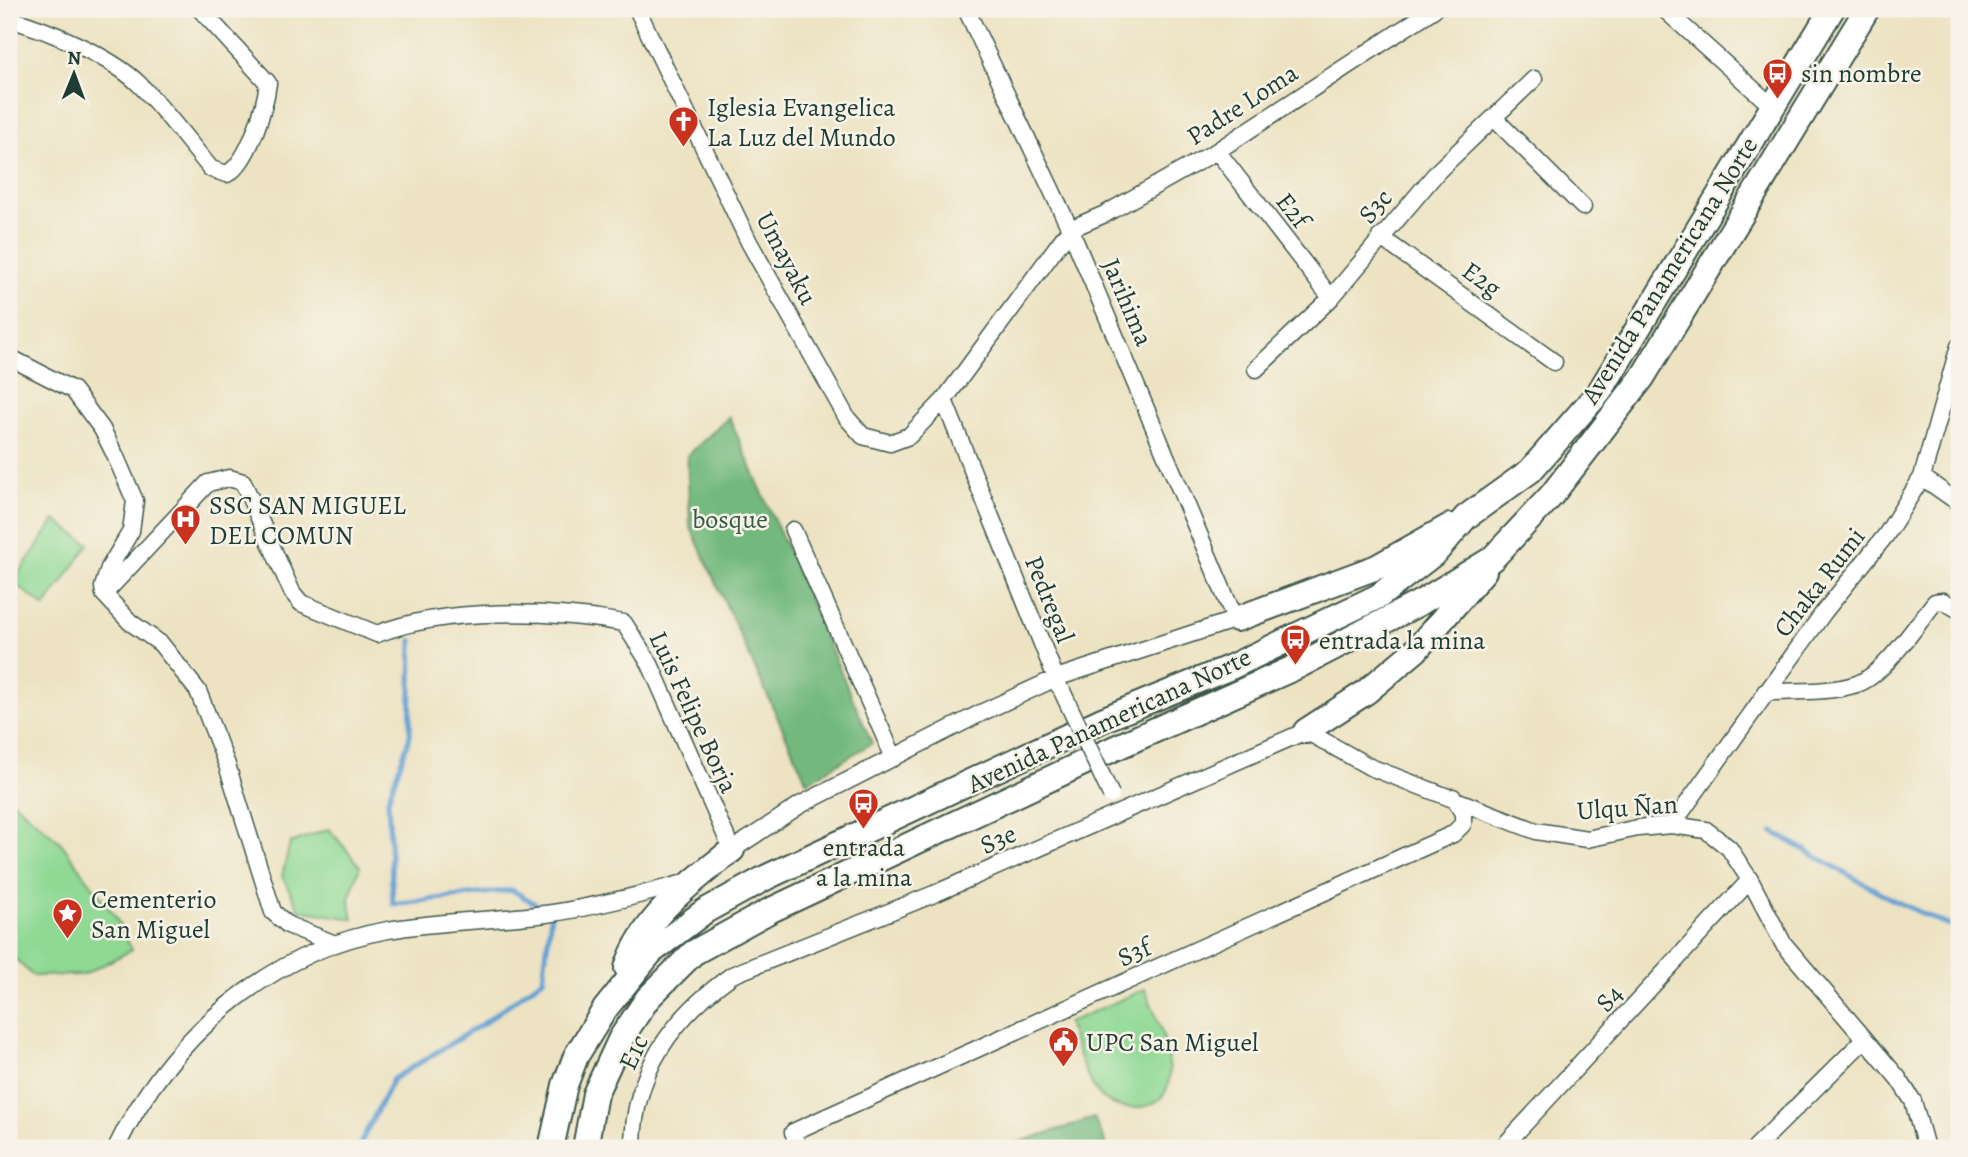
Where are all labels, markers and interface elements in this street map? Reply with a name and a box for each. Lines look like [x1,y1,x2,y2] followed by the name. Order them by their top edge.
[38,38,108,108] north arrow
[67,45,82,71] text: N
[1180,55,1305,153] street label: Padre Loma
[1761,56,1795,100] bus stop icon: sin nombre
[1801,56,1922,91] place label: sin nombre
[707,90,896,155] place label: Iglesia Evangelica La Luz del Mundo
[667,105,701,149] church icon: Iglesia Evangelica La Luz del Mundo
[1572,130,1766,411] street label: Avenida Panamericana Norte
[1350,181,1400,231] street label: S3c
[1268,185,1320,238] street label: E2f
[747,206,826,312] street label: Umayaku
[1093,253,1162,351] street label: Jarihima
[1455,253,1508,306] street label: E2g
[209,488,407,553] place label: SSC SAN MIGUEL DEL COMUN
[692,502,768,537] park label: bosque
[169,503,203,547] hospital icon: SSC SAN MIGUEL DEL COMUN
[1766,520,1873,644] street label: Chaka Rumi
[1016,550,1083,648] street label: Pedregal
[1279,623,1313,667] bus stop icon: entrada la mina
[1319,623,1485,658] place label: entrada la mina
[641,626,746,799] street label: Luis Felipe Borja
[961,639,1257,802] street label: Avenida Panamericana Norte
[847,787,881,831] bus stop icon: entrada a la mina
[1575,787,1679,828] street label: Ulqu Ñan
[975,816,1022,863] street label: S3e
[816,830,912,895] place label: entrada a la mina
[91,882,216,947] place label: Cementerio San Miguel
[51,897,85,941] place icon: Cementerio San Miguel
[1112,928,1160,975] street label: S3f
[1588,977,1631,1020] street label: S4
[1046,1025,1080,1069] public building icon: UPC San Miguel
[1086,1025,1258,1060] place label: UPC San Miguel
[610,1029,657,1076] street label: E1c

